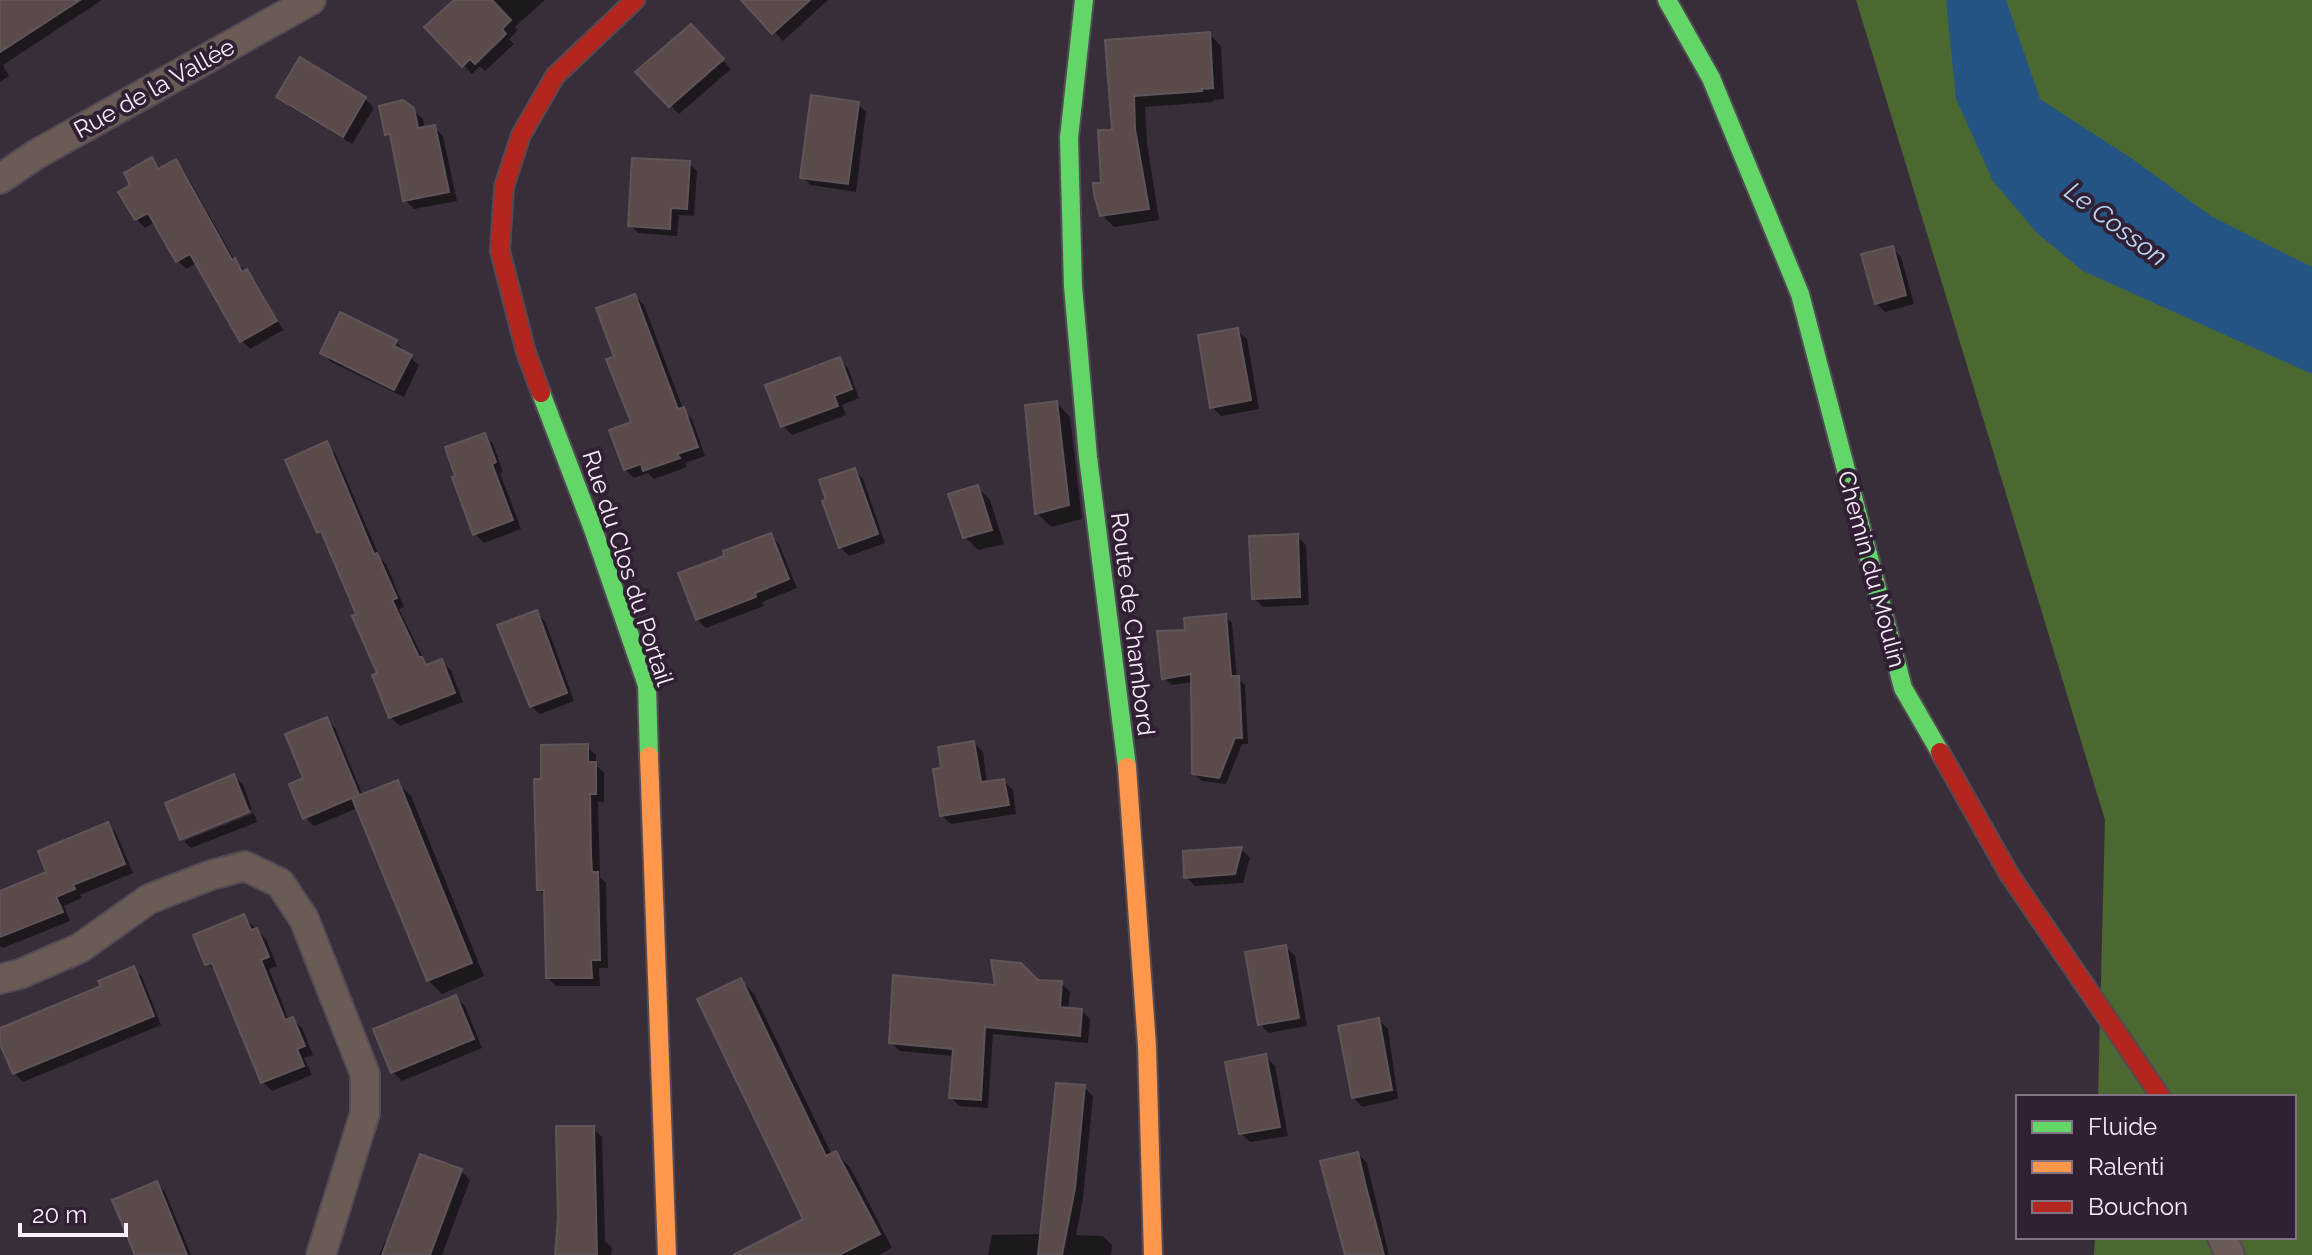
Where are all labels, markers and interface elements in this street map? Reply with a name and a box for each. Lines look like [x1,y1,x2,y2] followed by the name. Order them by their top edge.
[69,32,239,144] street label: Rue de la Vallée
[2059,176,2173,272] water label: Le Cosson
[576,447,680,690] street label: Rue du Clos du Portail
[1832,467,1912,671] street label: Chemin du Moulin
[1105,511,1161,737] street label: Route de Chambord
[2016,1095,2296,1239] legend
[2088,1112,2157,1141] text: Fluide
[2088,1152,2164,1181] text: Ralenti
[20,1187,126,1237] scale bar
[2088,1192,2188,1221] text: Bouchon
[32,1200,87,1229] text: 20 m

